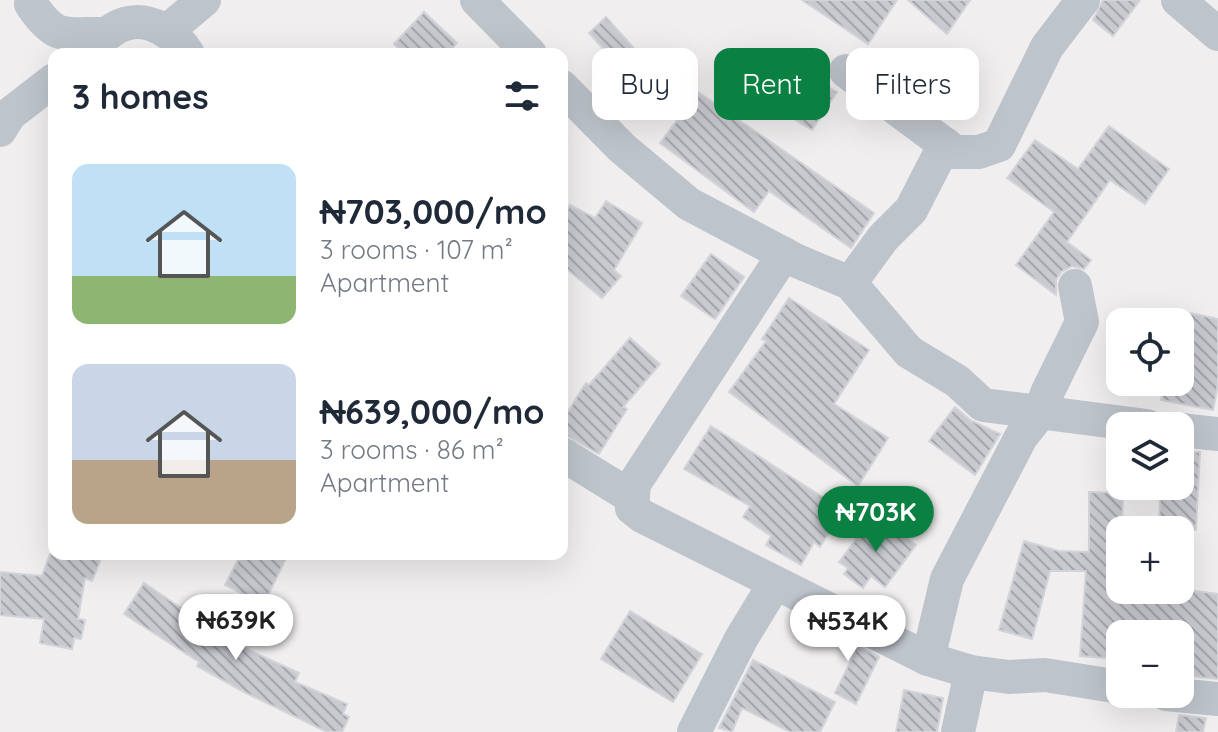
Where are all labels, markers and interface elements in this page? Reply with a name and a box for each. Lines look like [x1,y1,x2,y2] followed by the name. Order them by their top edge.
[592,48,698,120] chip: Buy
[714,48,830,120] chip: Rent
[846,48,979,120] chip: Filters
[500,74,544,118] icon: filters
[72,75,209,118] text: 3 homes
[320,190,547,233] text: ₦703,000/mo
[136,196,232,292] icon: home
[320,233,513,266] text: 3 rooms · 107 m²
[320,266,449,299] text: Apartment
[1106,308,1194,708] map controls
[1106,308,1194,396] button: locate
[320,390,545,433] text: ₦639,000/mo
[136,396,232,492] icon: home
[1106,412,1194,500] button: layers
[320,433,504,466] text: 3 rooms · 86 m²
[320,466,449,499] text: Apartment
[820,486,932,554] pin: ₦703K
[836,495,916,528] text: ₦703K
[1106,516,1194,604] button: +
[180,594,292,662] pin: ₦639K
[792,595,904,663] pin: ₦534K
[196,603,276,636] text: ₦639K
[808,604,888,637] text: ₦534K
[1106,620,1194,708] button: −

